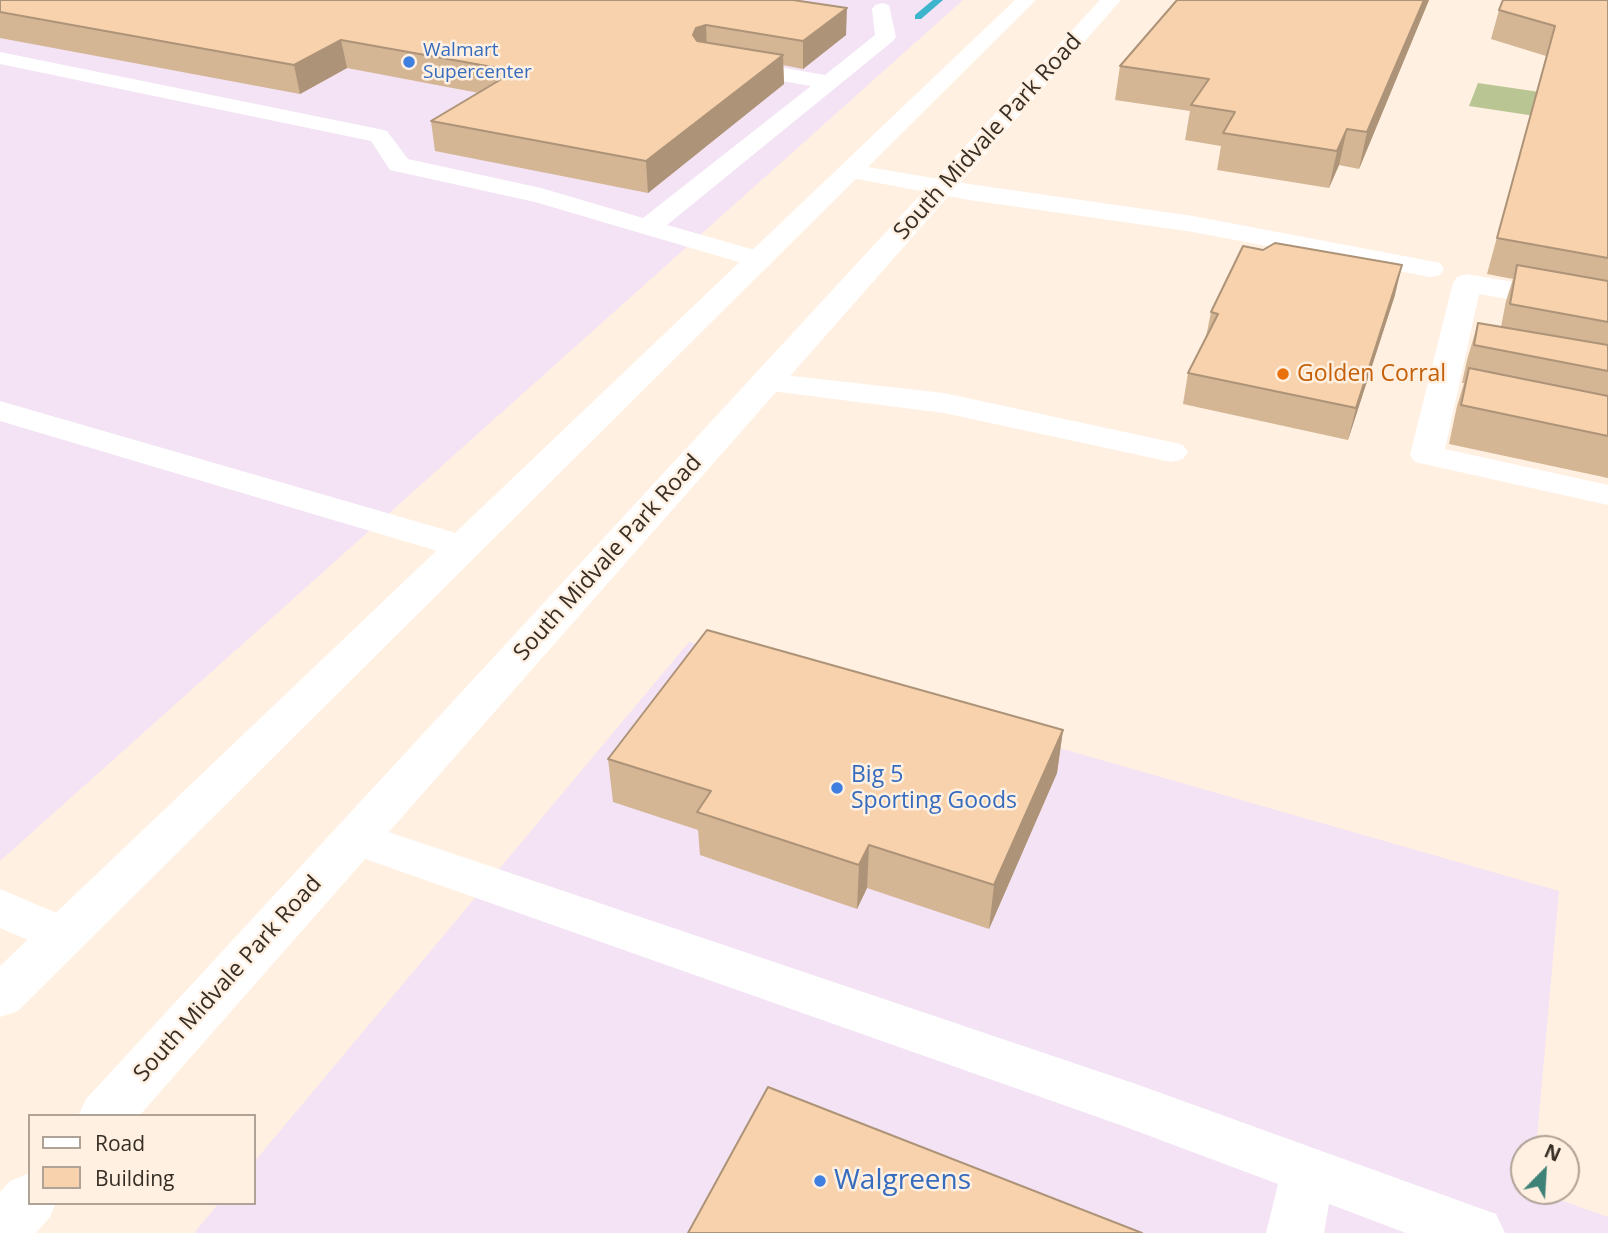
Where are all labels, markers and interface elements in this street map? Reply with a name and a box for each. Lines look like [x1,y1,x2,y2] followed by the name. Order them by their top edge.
[888,28,1088,246] street label: South Midvale Park Road
[423,40,532,84] place label: Walmart Supercenter
[401,54,417,70] marker: Walmart Supercenter
[1297,360,1446,388] place label: Golden Corral
[1275,366,1291,382] marker: Golden Corral
[508,449,708,667] street label: South Midvale Park Road
[851,761,1017,815] place label: Big 5 Sporting Goods
[829,780,845,796] marker: Big 5 Sporting Goods
[128,870,328,1088] street label: South Midvale Park Road
[28,1114,256,1205] legend
[95,1129,145,1157] text: Road
[1510,1135,1580,1205] north arrow
[1540,1138,1565,1168] text: N
[95,1164,174,1192] text: Building
[834,1164,971,1198] place label: Walgreens
[812,1173,828,1189] marker: Walgreens

